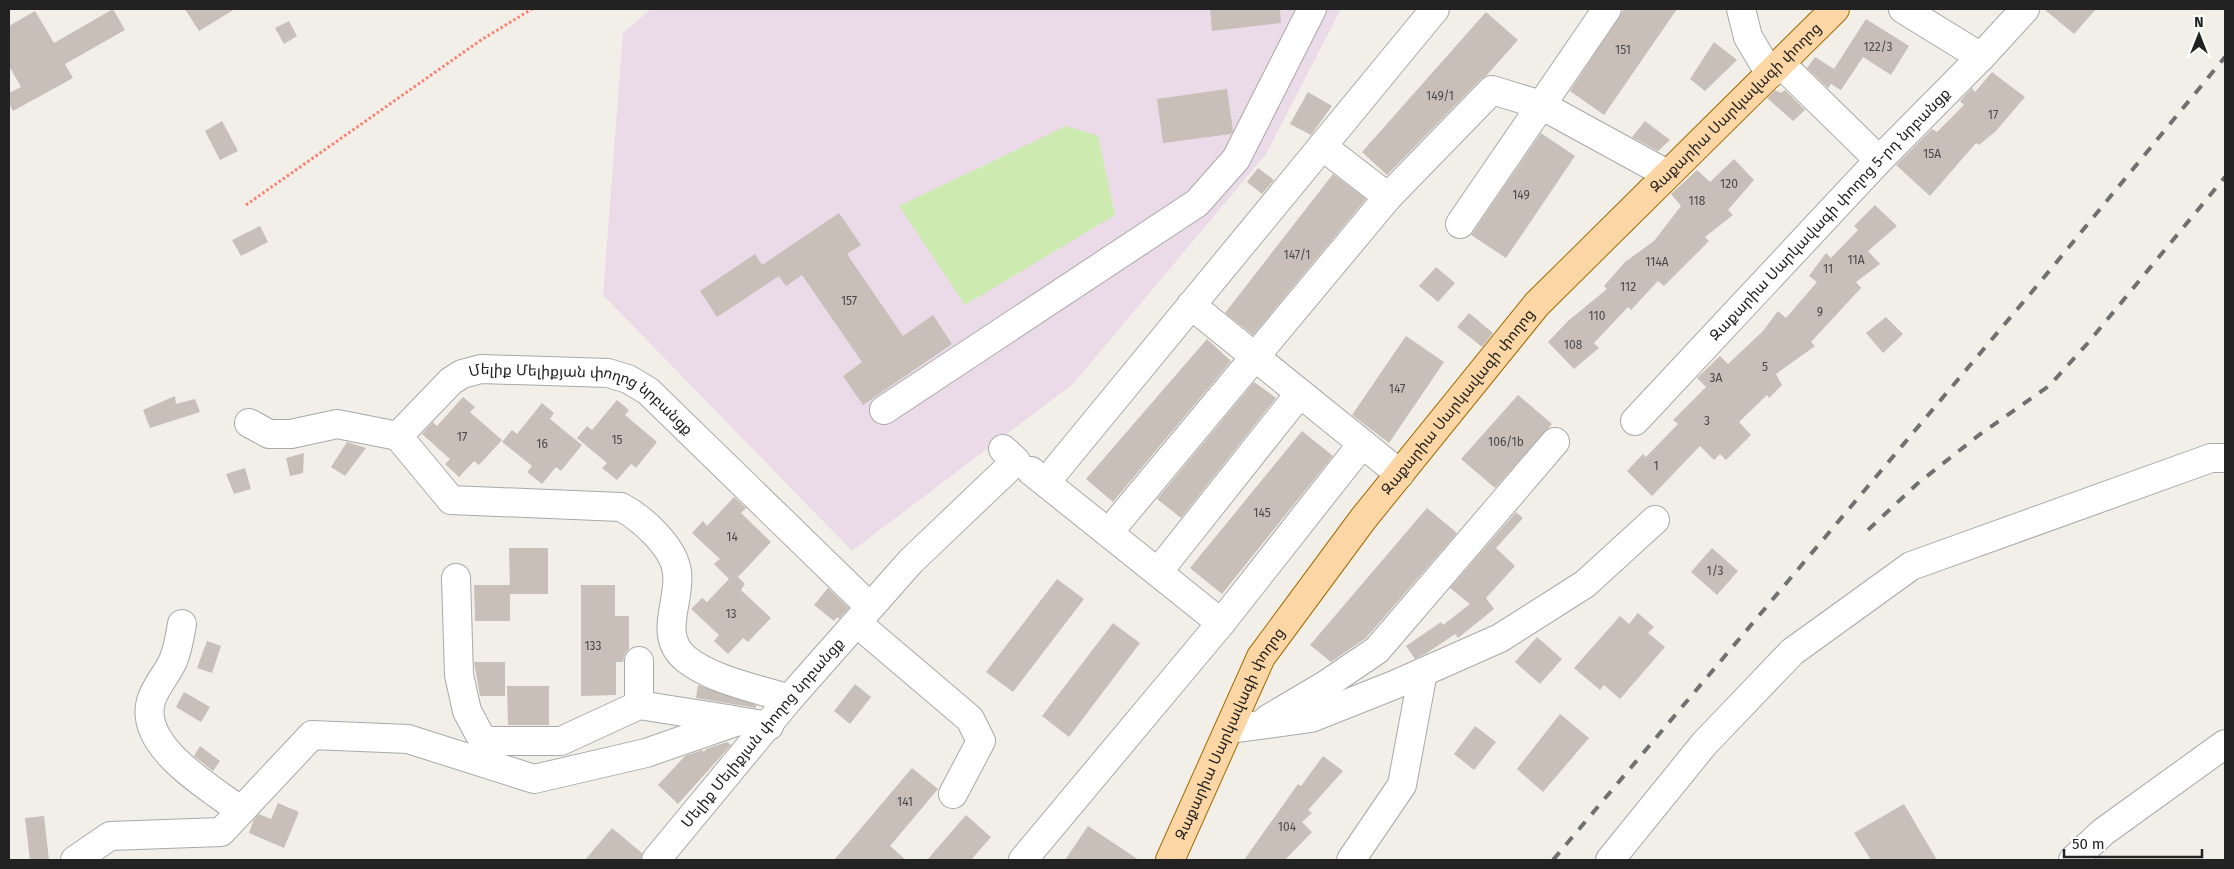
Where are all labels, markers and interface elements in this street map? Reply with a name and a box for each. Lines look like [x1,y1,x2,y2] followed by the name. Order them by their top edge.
[2174,10,2224,60] north arrow
[2194,14,2204,31] text: N
[1646,19,1825,196] street label: Զաքարիա Սարկավագի փողոց
[1864,40,1892,54] house number: 122/3
[1615,43,1631,57] house number: 151
[1706,84,1954,344] street label: Զաքարիա Սարկավագի փողոց 5-րդ նրբանցք
[1426,89,1454,103] house number: 149/1
[1988,108,1998,122] house number: 17
[1923,147,1941,161] house number: 15A
[1720,177,1738,191] house number: 120
[1512,188,1530,202] house number: 149
[1689,194,1706,208] house number: 118
[1284,248,1310,262] house number: 147/1
[1847,253,1865,267] house number: 11A
[1645,255,1669,269] house number: 114A
[1823,262,1833,276] house number: 11
[1620,280,1636,294] house number: 112
[841,294,857,308] house number: 157
[1377,305,1538,498] street label: Զաքարիա Սարկավագի փողոց
[1817,305,1823,319] house number: 9
[1589,309,1606,323] house number: 110
[1564,338,1583,352] house number: 108
[467,360,697,439] street label: Մելիք Մելիքյան փողոց նրբանցք
[1762,360,1768,374] house number: 5
[1710,371,1723,385] house number: 3A
[1389,382,1405,396] house number: 147
[1704,414,1710,428] house number: 3
[457,430,467,444] house number: 17
[611,433,623,447] house number: 15
[1488,435,1524,449] house number: 106/1b
[536,437,548,451] house number: 16
[1653,459,1659,473] house number: 1
[1253,506,1271,520] house number: 145
[726,530,738,544] house number: 14
[1706,564,1724,578] house number: 1/3
[725,607,737,621] house number: 13
[1171,624,1289,843] street label: Զաքարիա Սարկավագի փողոց
[678,634,848,831] street label: Մելիք Մելիքյան փողոց նրբանցք
[584,639,602,653] house number: 133
[897,795,913,809] house number: 141
[1278,820,1297,834] house number: 104
[2064,826,2202,858] scale bar
[2072,835,2105,853] text: 50 m

